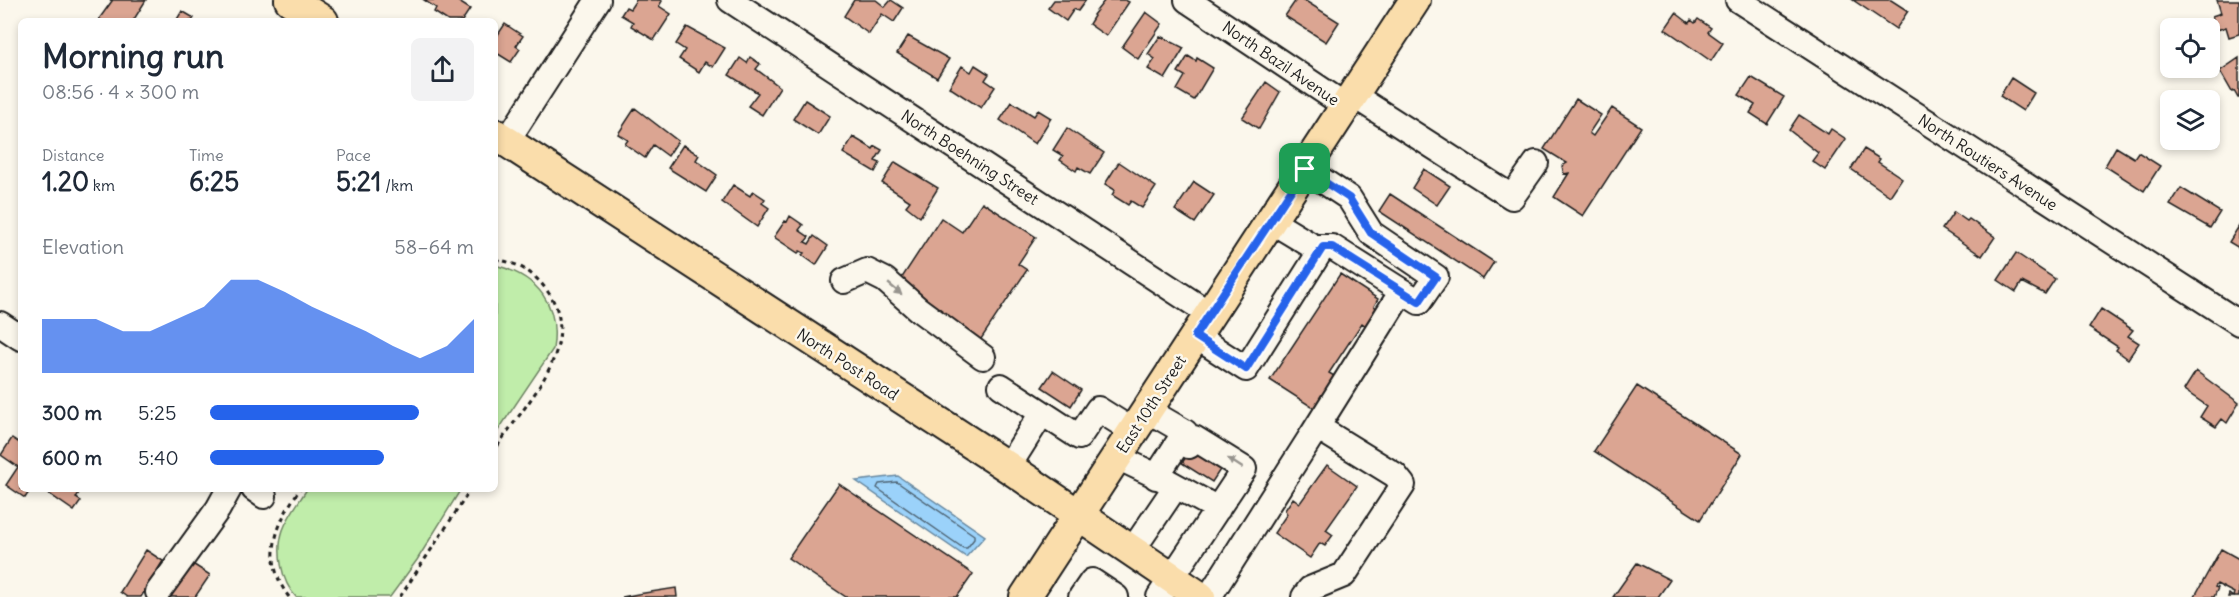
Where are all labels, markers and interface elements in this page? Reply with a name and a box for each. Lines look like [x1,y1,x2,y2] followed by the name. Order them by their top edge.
[1219,16,1343,110] street label: North Bazil Avenue
[2160,18,2220,150] map controls
[2160,18,2220,78] button: locate
[42,35,224,77] text: Morning run
[411,38,474,101] button: share
[42,79,199,104] text: 08:56 · 4 × 300 m
[2160,90,2220,150] button: layers
[898,105,1043,209] street label: North Boehning Street
[1915,109,2061,215] street label: North Routiers Avenue
[1279,143,1330,194] pin
[42,145,104,165] text: Distance
[189,145,224,165] text: Time
[336,145,371,165] text: Pace
[1288,152,1321,185] icon: arrive
[42,165,89,198] text: 1.20
[189,165,239,198] text: 6:25
[336,165,381,198] text: 5:21
[89,175,115,195] text: km
[381,175,413,195] text: /km
[42,234,124,259] text: Elevation
[394,234,474,259] text: 58–64 m
[887,282,902,295] one-way arrow
[793,324,903,404] street label: North Post Road
[1112,351,1190,457] street label: East 10th Street
[42,400,102,425] text: 300 m
[138,400,176,425] text: 5:25
[42,445,102,470] text: 600 m
[138,445,179,470] text: 5:40
[1227,458,1243,469] one-way arrow

